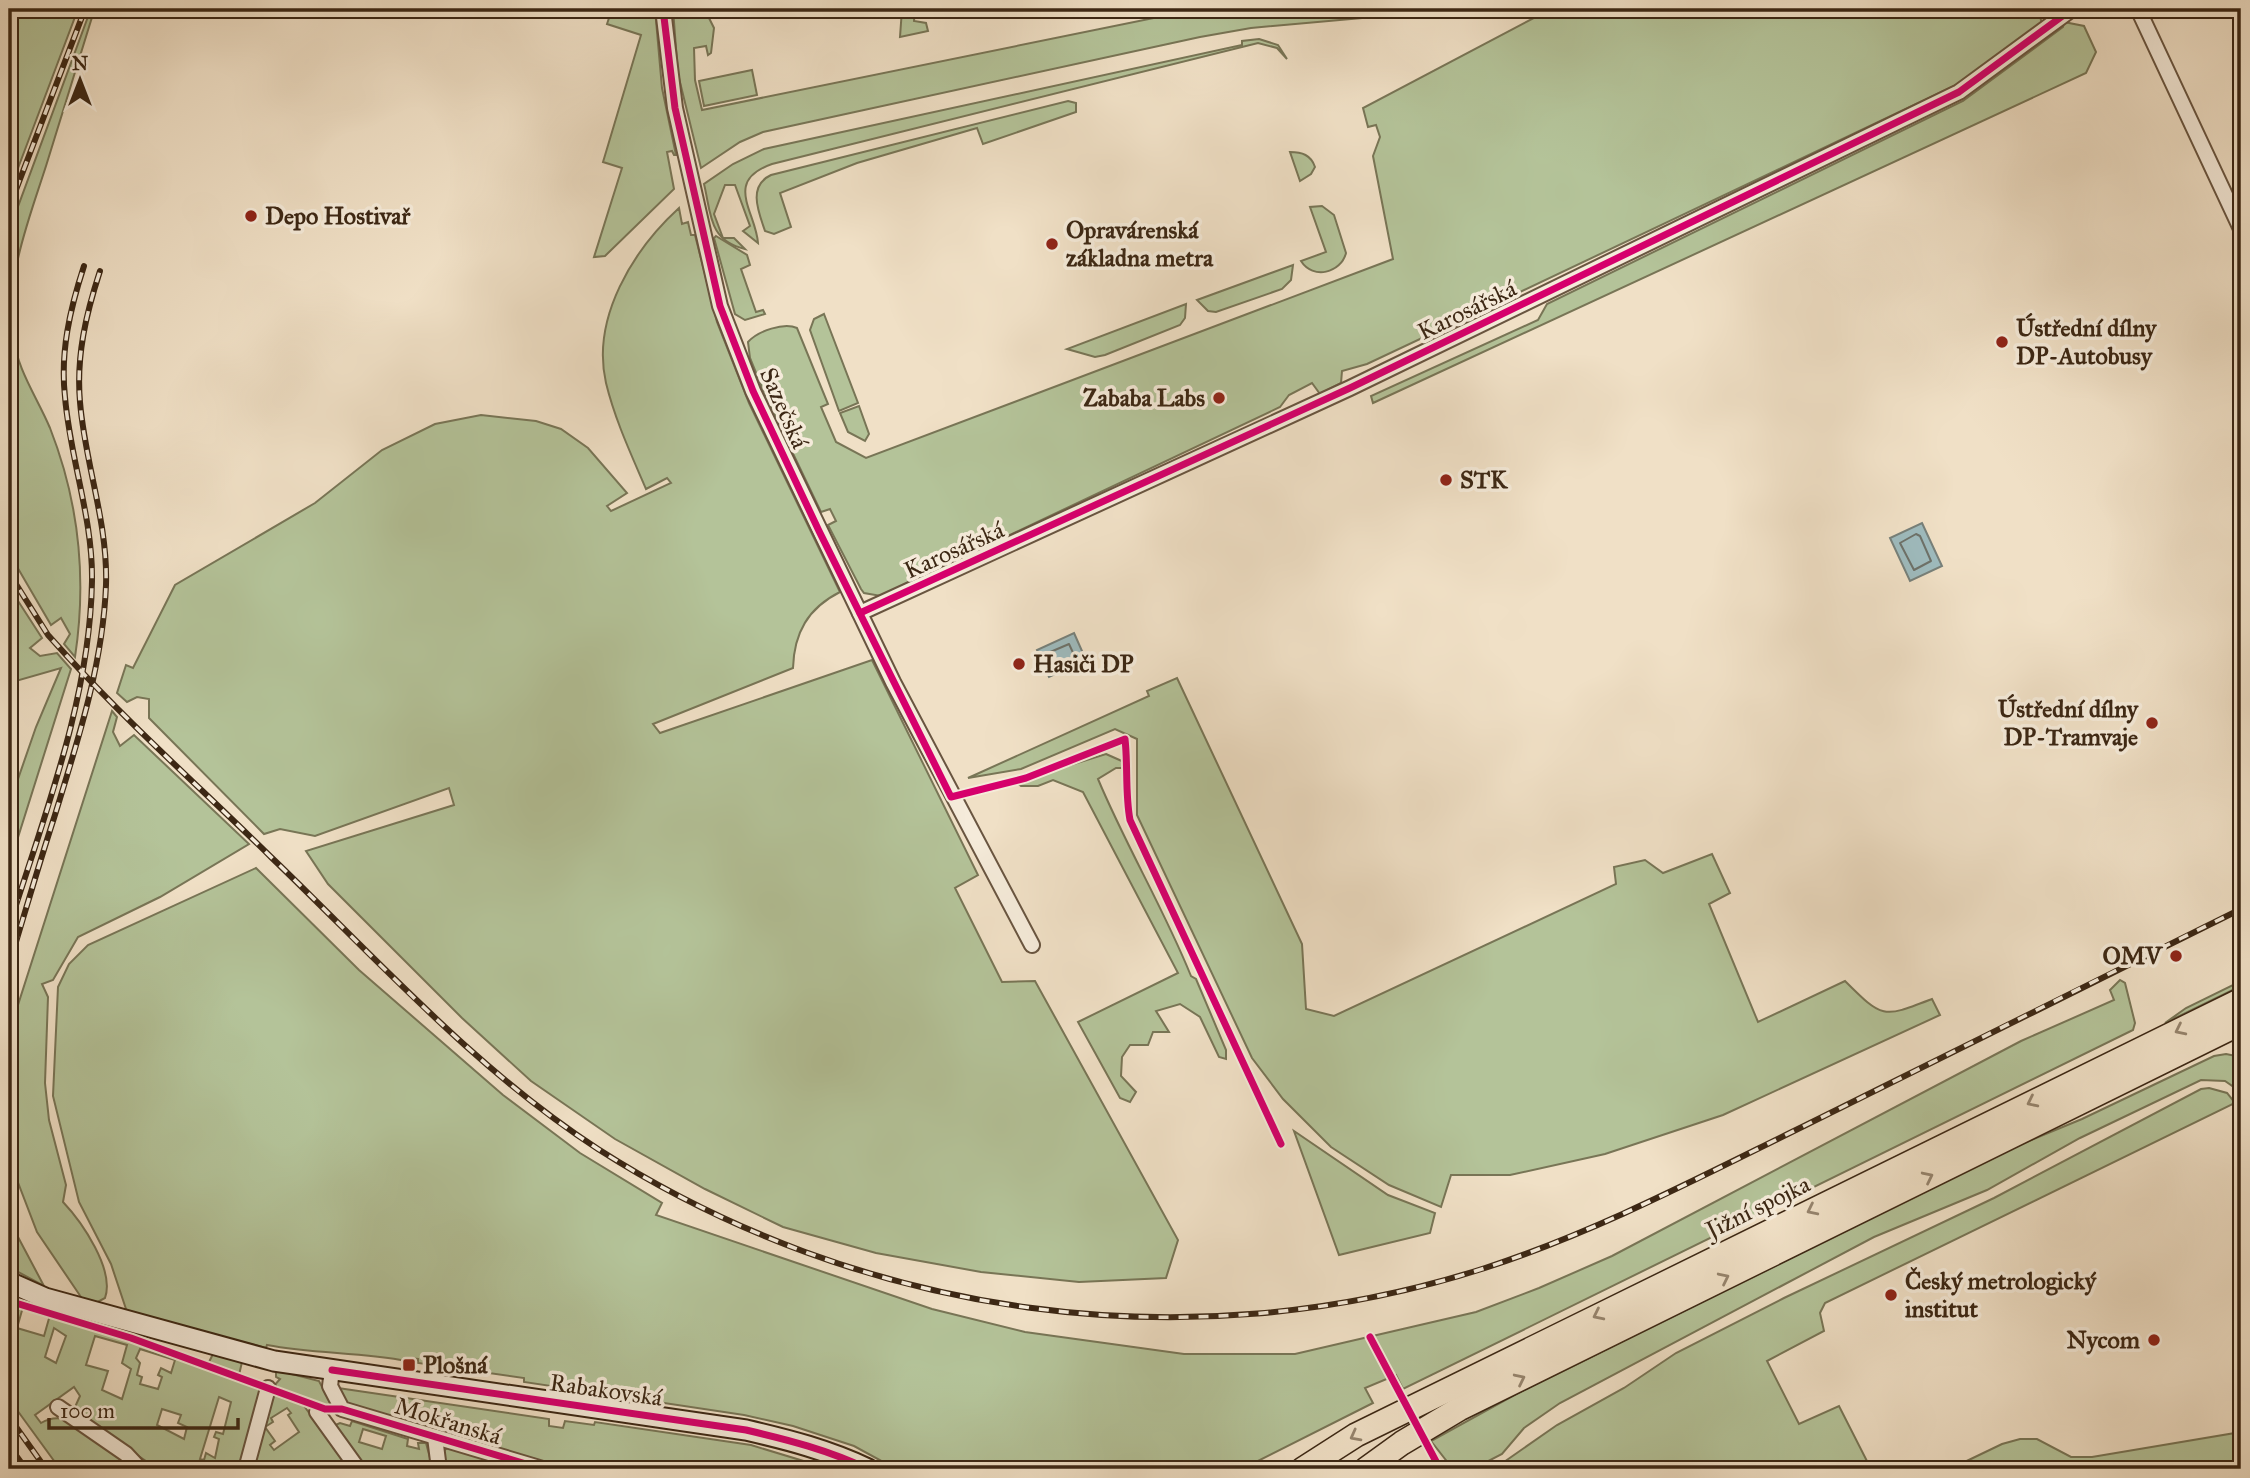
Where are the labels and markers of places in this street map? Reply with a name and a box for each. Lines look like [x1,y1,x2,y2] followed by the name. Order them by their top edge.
[265,201,411,231] place label: Depo Hostivař
[243,208,259,224] marker: Depo Hostivař
[1066,215,1214,273] place label: Opravárenská základna metra
[1044,236,1060,252] marker: Opravárenská základna metra
[2016,312,2158,371] place label: Ústřední dílny DP-Autobusy
[1994,334,2010,350] marker: Ústřední dílny DP-Autobusy
[1083,383,1205,413] place label: Zababa Labs
[1211,390,1227,406] marker: Zababa Labs
[1460,465,1508,495] place label: STK
[1438,472,1454,488] marker: STK
[1033,649,1134,679] place label: Hasiči DP
[1011,656,1027,672] marker: Hasiči DP
[1998,693,2140,752] place label: Ústřední dílny DP-Tramvaje
[2144,715,2160,731] marker: Ústřední dílny DP-Tramvaje
[2103,941,2163,971] place label: OMV
[2168,948,2184,964] marker: OMV
[1905,1266,2098,1324] place label: Český metrologický institut
[1883,1287,1899,1303] marker: Český metrologický institut
[2067,1325,2141,1355] place label: Nycom
[2146,1332,2162,1348] marker: Nycom
[423,1350,488,1380] place label: Plošná
[401,1357,417,1373] marker: Plošná

